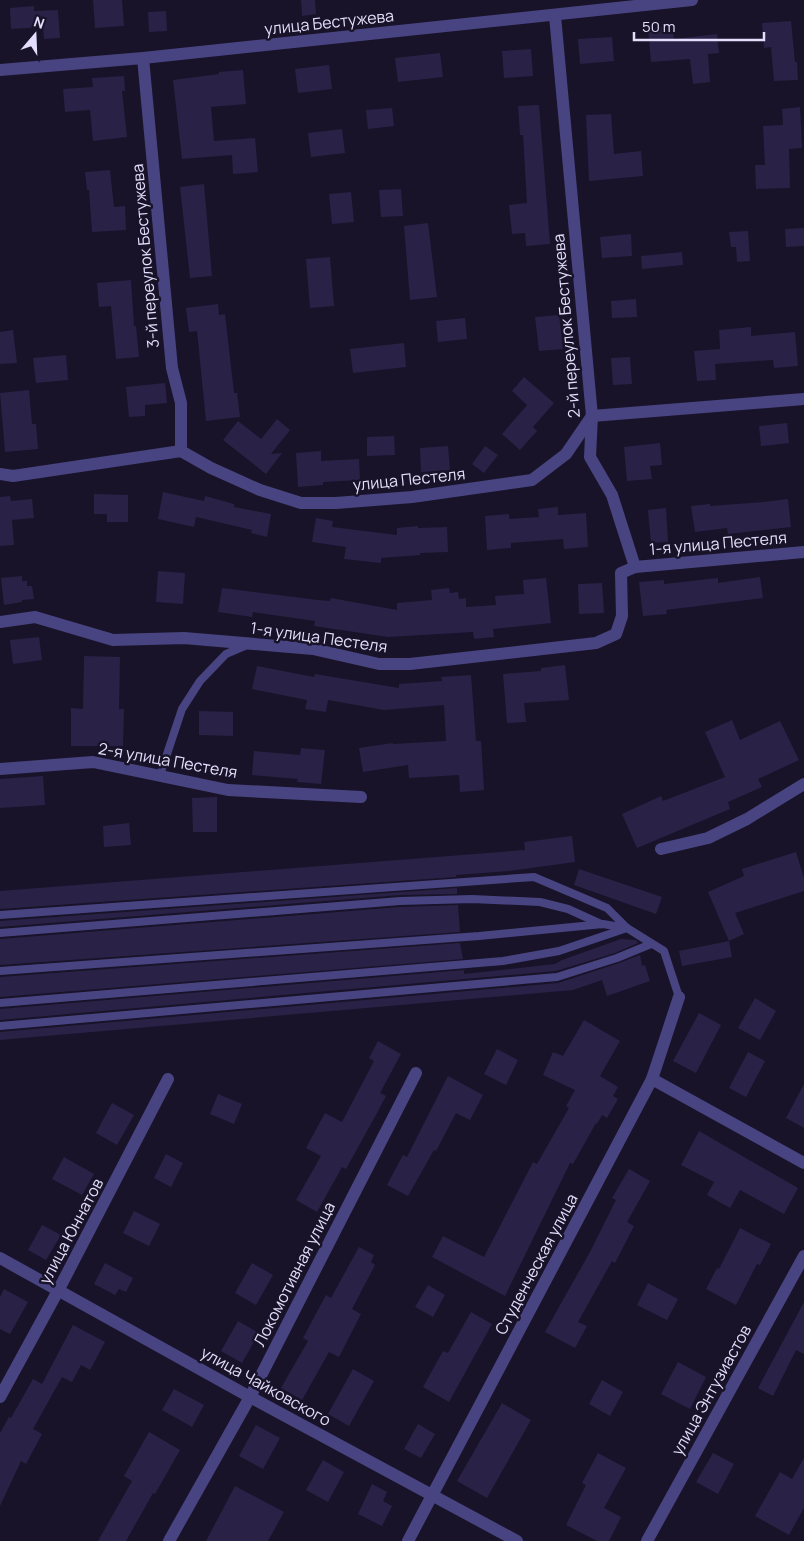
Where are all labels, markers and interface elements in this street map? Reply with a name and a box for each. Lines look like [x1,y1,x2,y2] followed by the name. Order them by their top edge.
[263,4,395,40] street label: улица Бестужева
[10,10,60,60] north arrow
[634,10,764,42] scale bar
[32,12,47,33] text: N
[642,16,676,37] text: 50 m
[126,163,164,349] street label: 3-й переулок Бестужева
[547,233,585,419] street label: 2-й переулок Бестужева
[352,462,466,496] street label: улица Пестеля
[648,526,788,560] street label: 1-я улица Пестеля
[249,617,389,657] street label: 1-я улица Пестеля
[97,737,239,783] street label: 2-я улица Пестеля
[34,1174,108,1288] street label: улица Юннатов
[489,1190,583,1338] street label: Студенческая улица
[248,1198,340,1350] street label: Локомотивная улица
[666,1320,756,1459] street label: улица Энтузиастов
[197,1341,335,1431] street label: улица Чайковского

